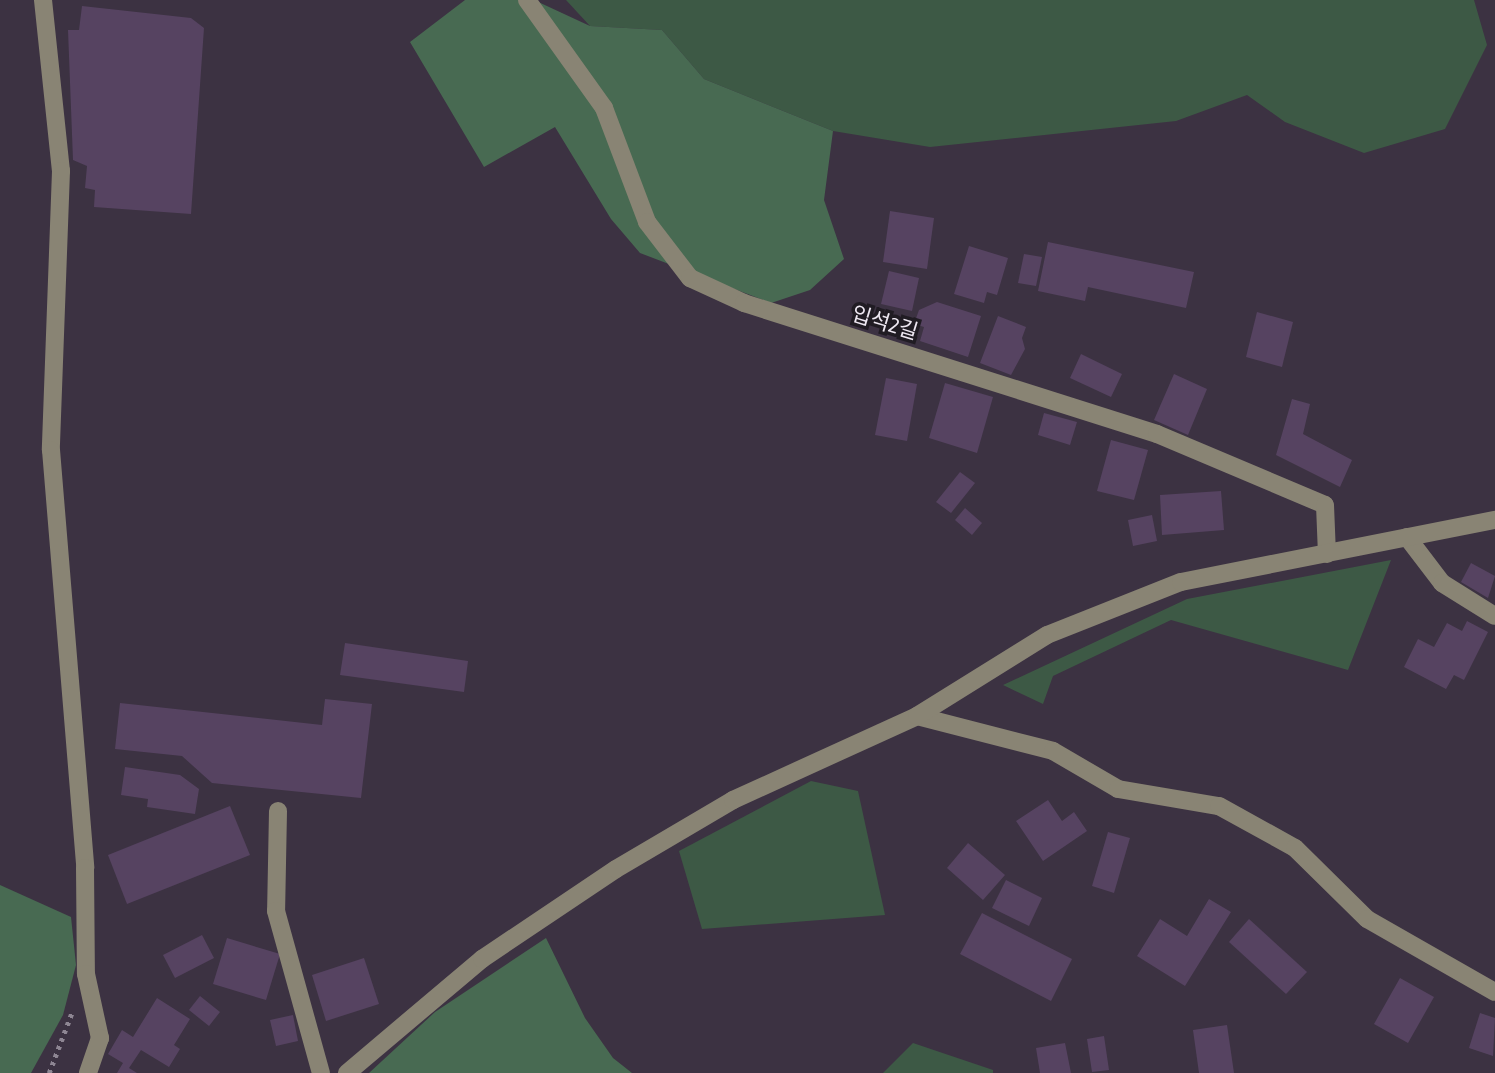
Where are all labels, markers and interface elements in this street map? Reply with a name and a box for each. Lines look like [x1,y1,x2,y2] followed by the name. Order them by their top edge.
[849,300,921,344] street label: 입석2길

